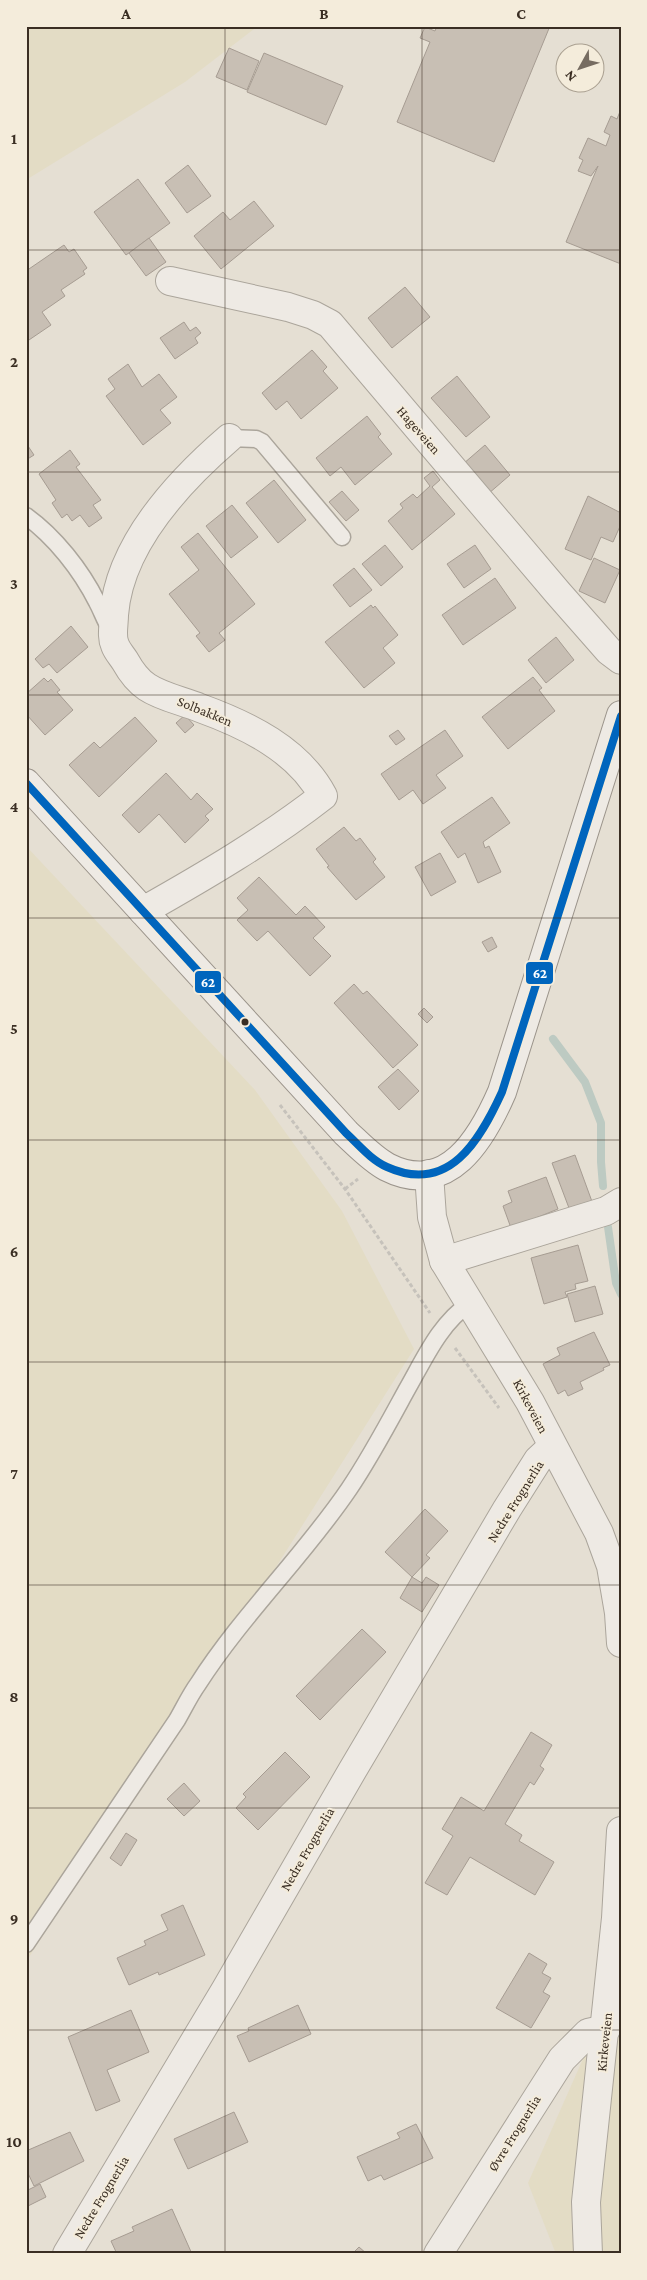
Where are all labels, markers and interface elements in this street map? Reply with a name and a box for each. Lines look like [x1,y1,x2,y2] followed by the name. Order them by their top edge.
[120,5,131,22] text: A
[319,5,329,22] text: B
[516,5,526,22] text: C
[554,42,604,92] north arrow
[561,67,579,85] text: N
[11,130,17,147] text: 1
[10,353,18,370] text: 2
[394,403,444,458] street label: Hageveien
[10,575,18,592] text: 3
[175,693,235,729] street label: Solbakken
[10,798,19,815] text: 4
[525,961,554,985] line badge: 62
[533,965,547,981] text: 62
[194,970,222,994] line badge: 62
[201,974,215,990] text: 62
[240,1017,250,1027] unlabelled marker
[10,1020,18,1037] text: 5
[10,1243,18,1260] text: 6
[510,1376,552,1436] street label: Kirkeveien
[483,1457,547,1545] street label: Nedre Frognerlia
[10,1465,18,1482] text: 7
[9,1688,19,1705] text: 8
[277,1804,338,1894] street label: Nedre Frognerlia
[10,1910,18,1927] text: 9
[593,2011,615,2072] street label: Kirkeveien
[484,2091,544,2174] street label: Øvre Frognerlia
[6,2133,22,2150] text: 10
[70,2152,132,2241] street label: Nedre Frognerlia

